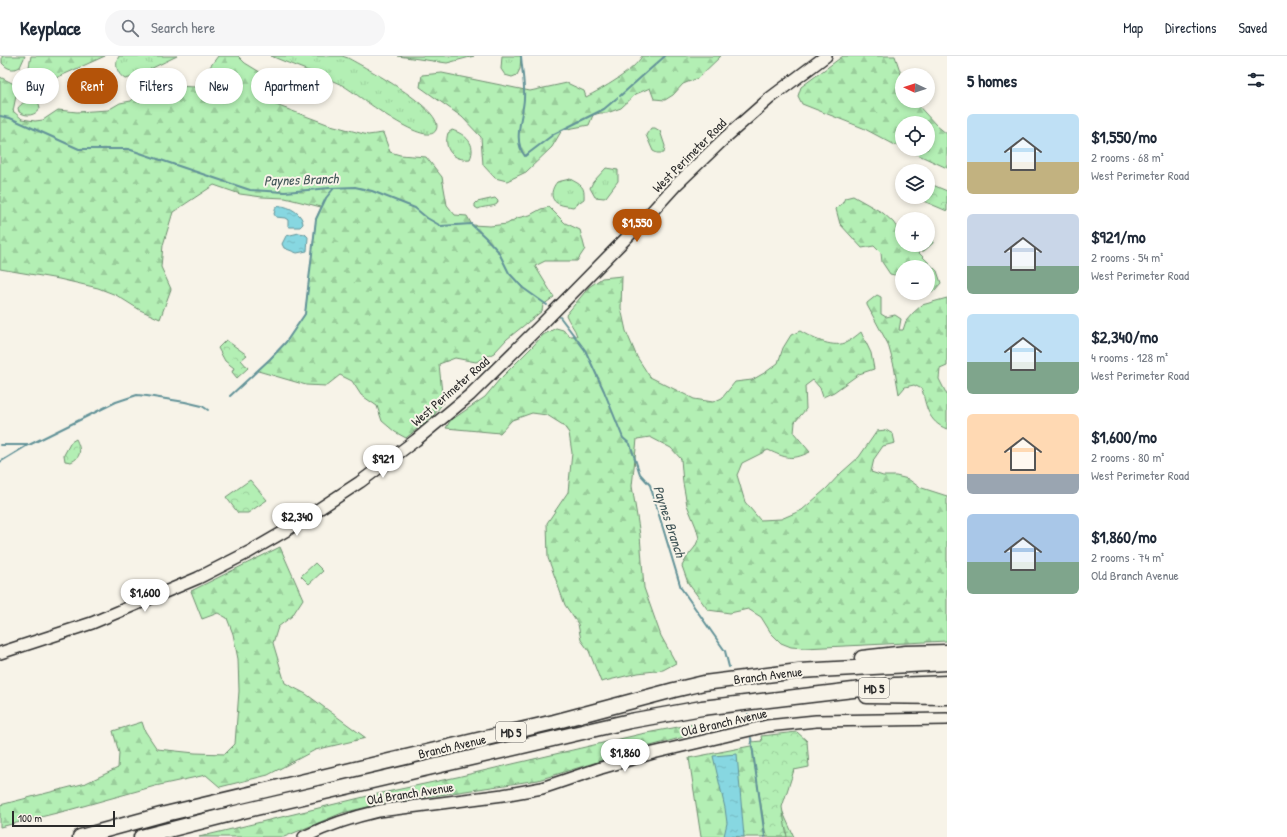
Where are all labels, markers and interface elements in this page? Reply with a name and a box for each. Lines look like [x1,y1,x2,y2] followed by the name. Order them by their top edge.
[105,10,385,46] search box
[20,15,81,41] text: Keyplace
[119,17,141,39] icon: search
[151,17,215,38] text: Search here
[1123,18,1143,37] text: Map
[1165,18,1216,37] text: Directions
[1238,18,1267,37] text: Saved
[12,68,59,104] chip: Buy
[67,68,118,104] chip: Rent
[126,68,187,104] chip: Filters
[195,68,243,104] chip: New
[251,68,333,104] chip: Apartment
[895,68,935,108] north arrow
[895,68,935,300] map controls
[967,69,1017,92] text: 5 homes
[1245,69,1267,91] icon: filters
[648,114,730,196] street label: West Perimeter Road
[895,116,935,156] button: locate
[1091,125,1157,148] text: $1,550/mo
[999,130,1047,178] icon: home
[1091,148,1164,166] text: 2 rooms · 68 m²
[895,164,935,204] button: layers
[1091,166,1189,184] text: West Perimeter Road
[264,168,340,191] water label: Paynes Branch
[604,209,670,243] pin: $1,550
[895,212,935,252] button: +
[622,213,652,231] text: $1,550
[1091,225,1146,248] text: $921/mo
[999,230,1047,278] icon: home
[1091,248,1163,266] text: 2 rooms · 54 m²
[895,260,935,300] button: −
[1091,266,1189,284] text: West Perimeter Road
[1091,325,1158,348] text: $2,340/mo
[999,330,1047,378] icon: home
[1091,348,1168,366] text: 4 rooms · 128 m²
[407,352,493,430] street label: West Perimeter Road
[1091,366,1189,384] text: West Perimeter Road
[1091,425,1157,448] text: $1,600/mo
[999,430,1047,478] icon: home
[359,445,407,479] pin: $921
[1091,448,1164,466] text: 2 rooms · 80 m²
[372,449,394,467] text: $921
[1091,466,1189,484] text: West Perimeter Road
[649,483,691,561] water label: Paynes Branch
[264,503,330,537] pin: $2,340
[281,507,313,525] text: $2,340
[1091,525,1157,548] text: $1,860/mo
[999,530,1047,578] icon: home
[1091,548,1164,566] text: 2 rooms · 74 m²
[1091,566,1179,584] text: Old Branch Avenue
[112,579,178,613] pin: $1,600
[130,583,160,601] text: $1,600
[733,662,803,688] street label: Branch Avenue
[859,678,889,698] road number: MD 5
[679,703,769,741] street label: Old Branch Avenue
[496,722,526,742] road number: MD 5
[416,729,488,763] street label: Branch Avenue
[592,739,658,773] pin: $1,860
[610,743,640,761] text: $1,860
[365,777,455,809] street label: Old Branch Avenue
[12,809,115,828] scale bar
[18,811,42,825] text: 100 m

